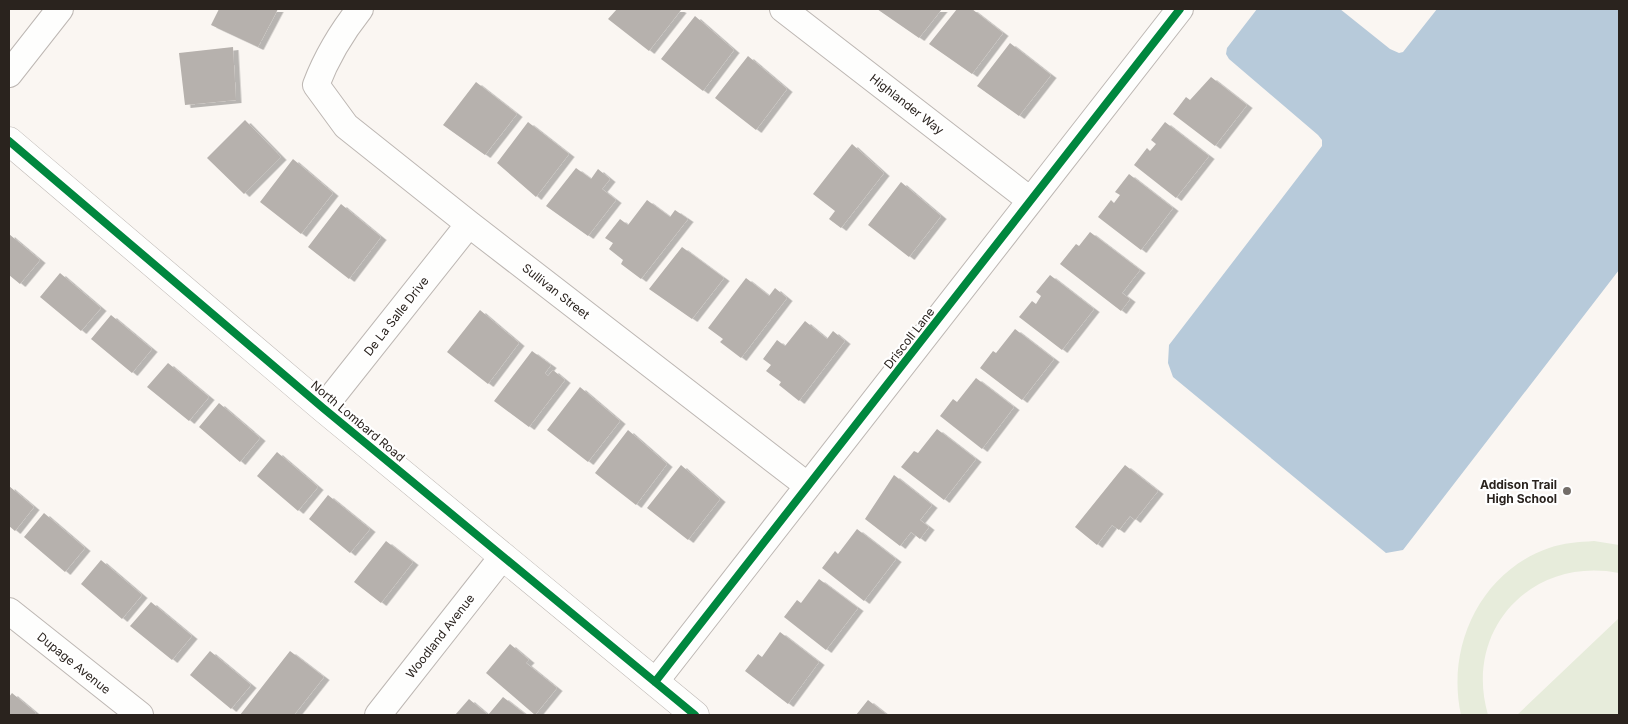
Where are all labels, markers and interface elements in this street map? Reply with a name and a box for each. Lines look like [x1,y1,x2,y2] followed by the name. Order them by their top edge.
[867,70,947,138] street label: Highlander Way
[519,260,593,322] street label: Sullivan Street
[360,273,432,359] street label: De La Salle Drive
[880,304,938,372] street label: Driscoll Lane
[308,377,408,465] street label: North Lombard Road
[1480,477,1557,506] place label: Addison Trail High School
[1561,485,1573,497] marker: Addison Trail High School
[403,591,477,681] street label: Woodland Avenue
[34,629,114,697] street label: Dupage Avenue

